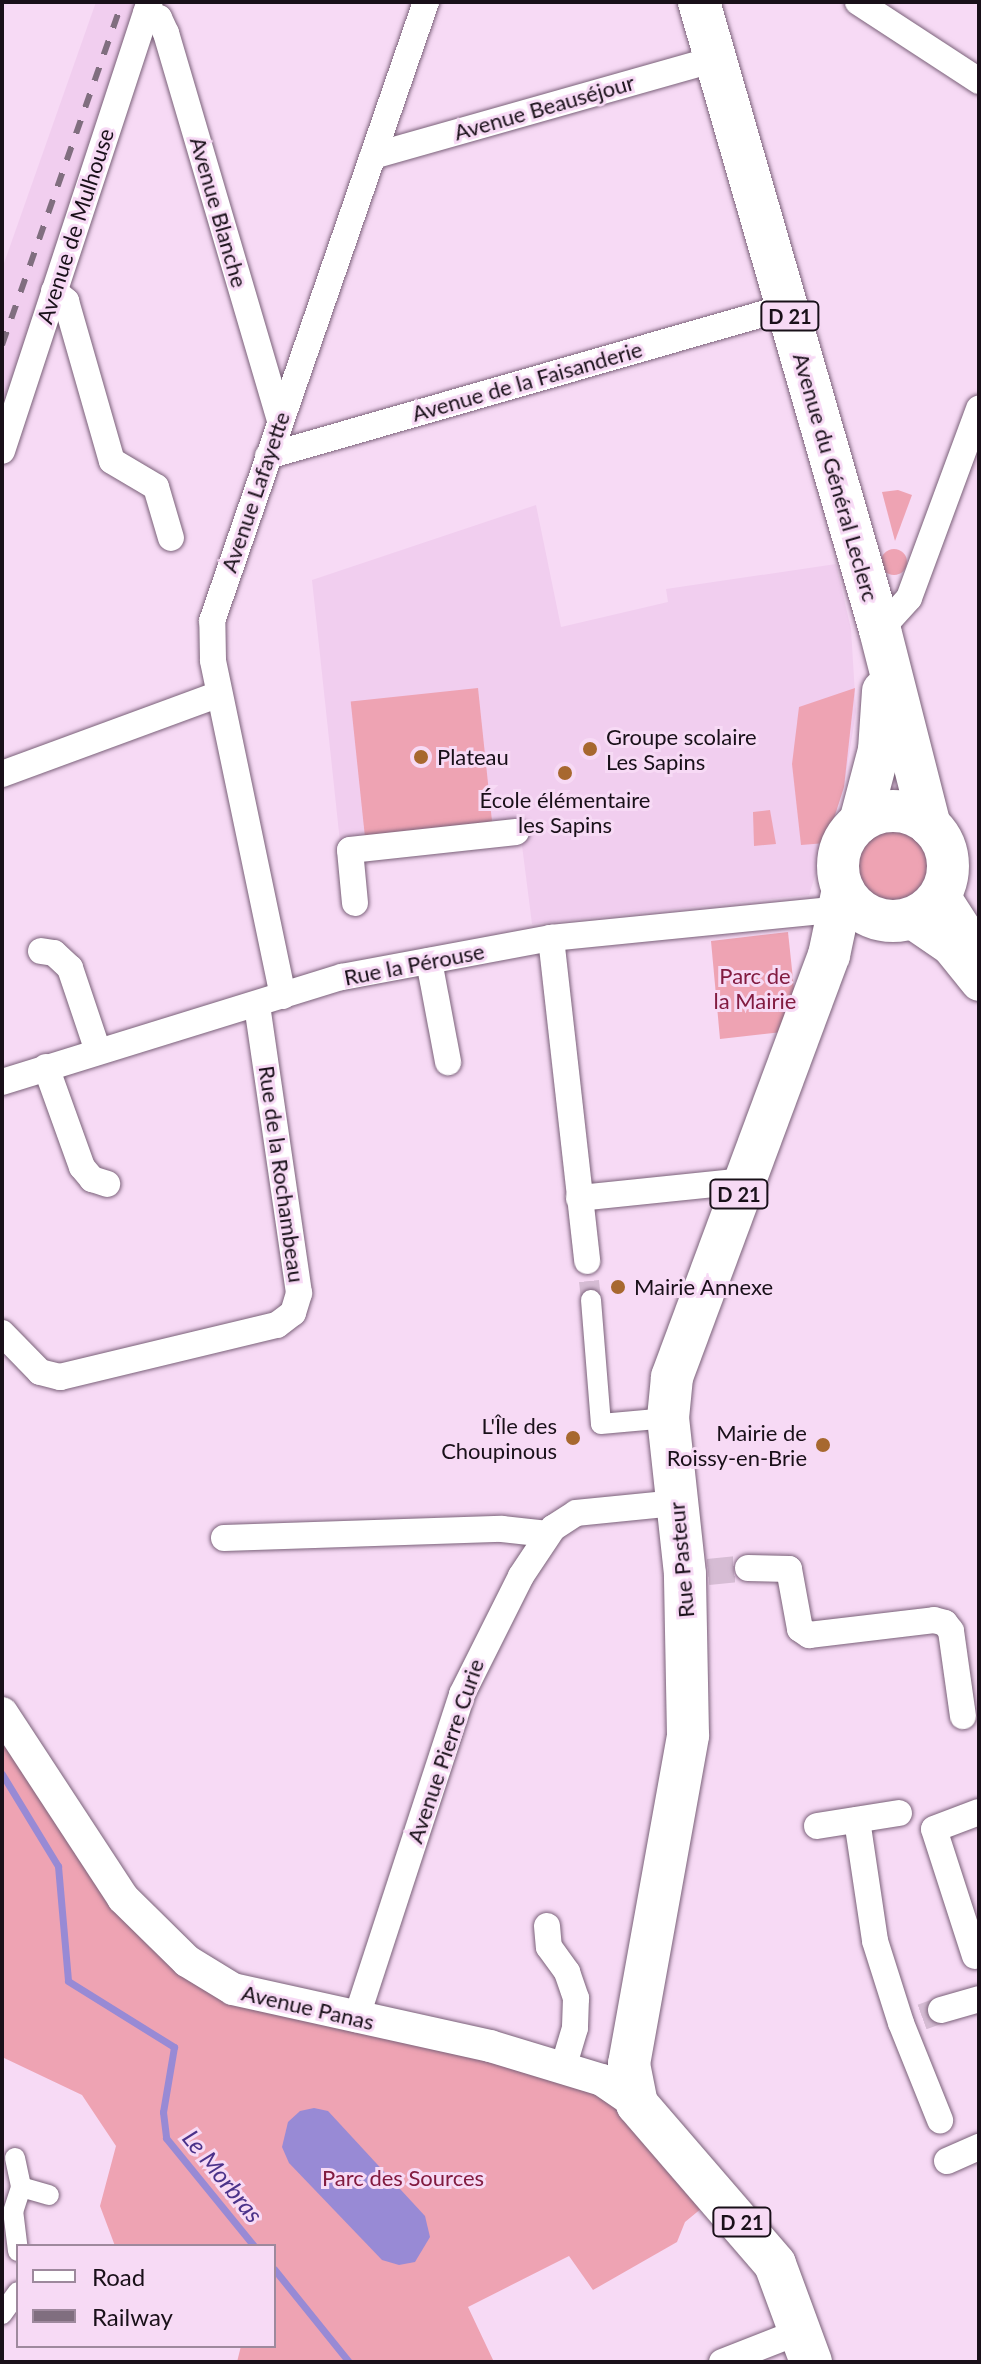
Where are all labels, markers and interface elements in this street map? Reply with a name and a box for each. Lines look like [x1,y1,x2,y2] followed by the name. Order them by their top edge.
[451,69,637,145] street label: Avenue Beauséjour
[31,125,119,327] street label: Avenue de Mulhouse
[185,134,253,290] street label: Avenue Blanche
[760,300,820,332] road number: D 21
[409,335,645,427] street label: Avenue de la Faisanderie
[788,350,884,604] street label: Avenue du Général Leclerc
[215,408,295,576] street label: Avenue Lafayette
[606,723,757,774] place label: Groupe scolaire Les Sapins
[581,740,599,758] marker: Groupe scolaire Les Sapins
[437,744,509,770] place label: Plateau
[412,748,430,766] marker: Plateau
[556,764,574,782] marker: École élémentaire les Sapins
[480,786,650,838] place label: École élémentaire les Sapins
[342,937,486,991] street label: Rue la Pérouse
[714,962,796,1014] park label: Parc de la Mairie
[254,1064,310,1284] street label: Rue de la Rochambeau
[709,1178,769,1210] road number: D 21
[634,1274,774,1300] place label: Mairie Annexe
[609,1278,627,1296] marker: Mairie Annexe
[441,1412,557,1464] place label: L'Île des Choupinous
[667,1419,807,1470] place label: Mairie de Roissy-en-Brie
[564,1429,582,1447] marker: L'Île des Choupinous
[814,1436,832,1454] marker: Mairie de Roissy-en-Brie
[663,1501,699,1619] street label: Rue Pasteur
[401,1655,489,1847] street label: Avenue Pierre Curie
[239,1979,377,2035] street label: Avenue Panas
[177,2124,269,2228] water label: Le Morbras
[322,2165,484,2191] park label: Parc des Sources
[712,2206,772,2238] road number: D 21
[16,2244,276,2348] legend
[92,2262,145,2291] text: Road
[92,2302,173,2331] text: Railway

